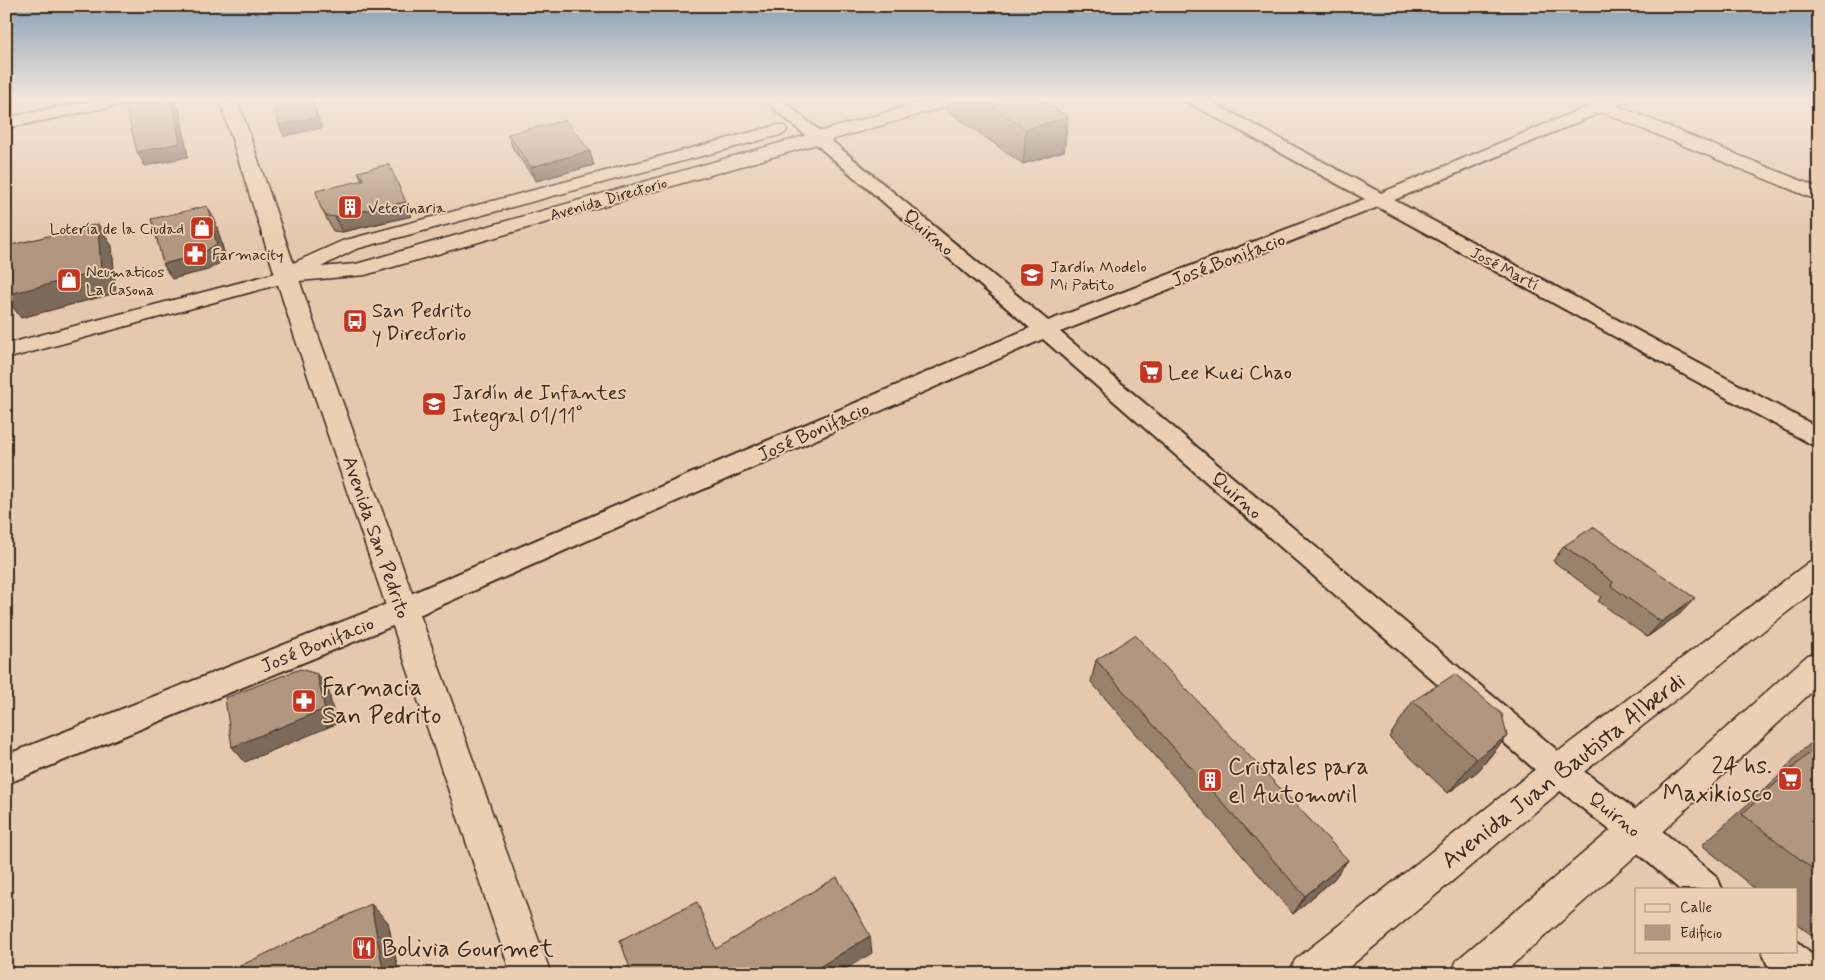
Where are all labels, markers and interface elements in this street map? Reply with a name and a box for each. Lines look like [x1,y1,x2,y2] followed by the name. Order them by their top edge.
[547,173,670,226] street label: Avenida Directorio
[337,194,363,220] building icon: Veterinaria
[368,198,446,219] place label: Veterinaria
[896,204,960,263] street label: Quirno
[189,215,215,241] shop icon: Lotería de la Ciudad
[50,219,184,240] place label: Lotería de la Ciudad
[1168,226,1289,295] street label: José Bonifacio
[182,241,208,267] pharmacy icon: Farmacity
[1466,243,1542,296] street label: José Martí
[212,245,283,266] place label: Farmacity
[1050,257,1147,296] place label: Jardín Modelo Mi Patito
[86,262,164,301] place label: Neumaticos La Casona
[1019,262,1045,288] school or university icon: Jardín Modelo Mi Patito
[56,267,82,293] shop icon: Neumaticos La Casona
[372,298,472,348] place label: San Pedrito y Directorio
[342,308,368,334] bus stop icon: San Pedrito y Directorio
[1138,359,1164,385] supermarket icon: Lee Kuei Chao
[1168,360,1292,387] place label: Lee Kuei Chao
[452,380,626,431] place label: Jardín de Infantes Integral 01/11°
[421,391,447,417] school or university icon: Jardín de Infantes Integral 01/11°
[753,396,874,469] street label: José Bonifacio
[335,453,416,622] street label: Avenida San Pedrito
[1205,466,1268,526] street label: Quirno
[257,610,378,680] street label: José Bonifacio
[1435,666,1692,876] street label: Avenida Juan Bautista Alberdi
[322,673,441,732] place label: Farmacia San Pedrito
[291,688,317,714] pharmacy icon: Farmacia San Pedrito
[1663,751,1772,810] place label: 24 hs. Maxikiosco
[1228,752,1369,811] place label: Cristales para el Automovil
[1777,766,1803,792] supermarket icon: 24 hs. Maxikiosco
[1197,767,1223,793] building icon: Cristales para el Automovil
[1582,786,1646,844] street label: Quirno
[1635,888,1798,952] legend
[1680,898,1712,918] text: Calle
[1680,924,1722,944] text: Edificio
[382,934,554,965] place label: Bolivia Gourmet
[351,935,377,961] restaurant icon: Bolivia Gourmet

